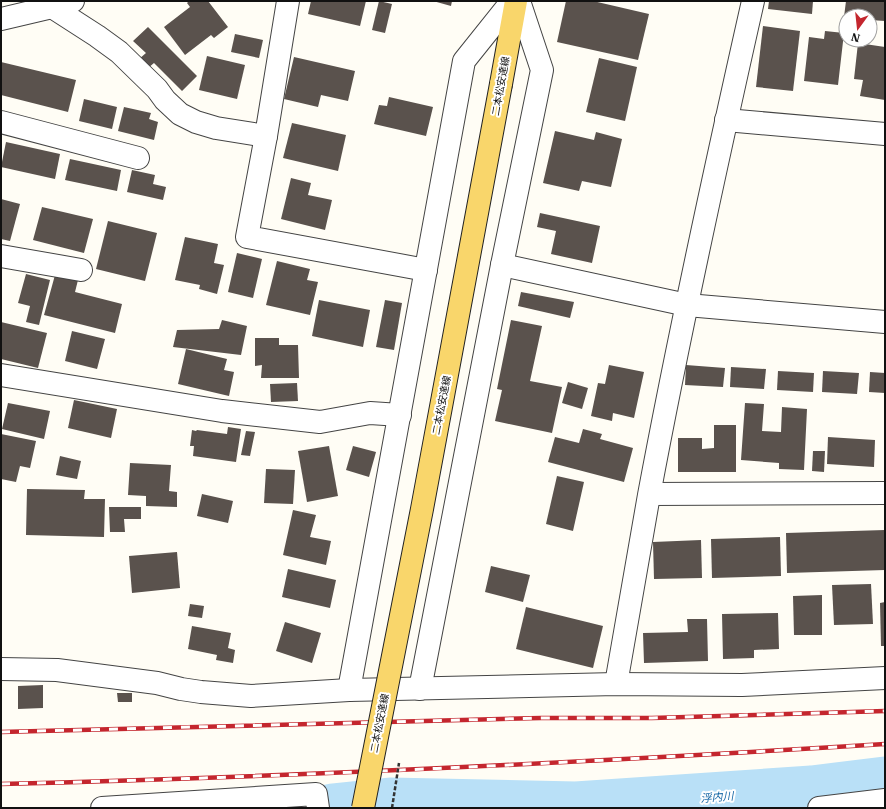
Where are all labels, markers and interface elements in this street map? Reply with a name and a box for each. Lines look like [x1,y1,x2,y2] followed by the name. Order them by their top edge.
[838,8,878,48] north arrow
[849,30,861,46] text: N
[489,55,512,117] street label: 二本松安達線
[429,374,454,436] street label: 二本松安達線
[367,692,392,754] street label: 二本松安達線
[700,789,735,805] water label: 浮内川

